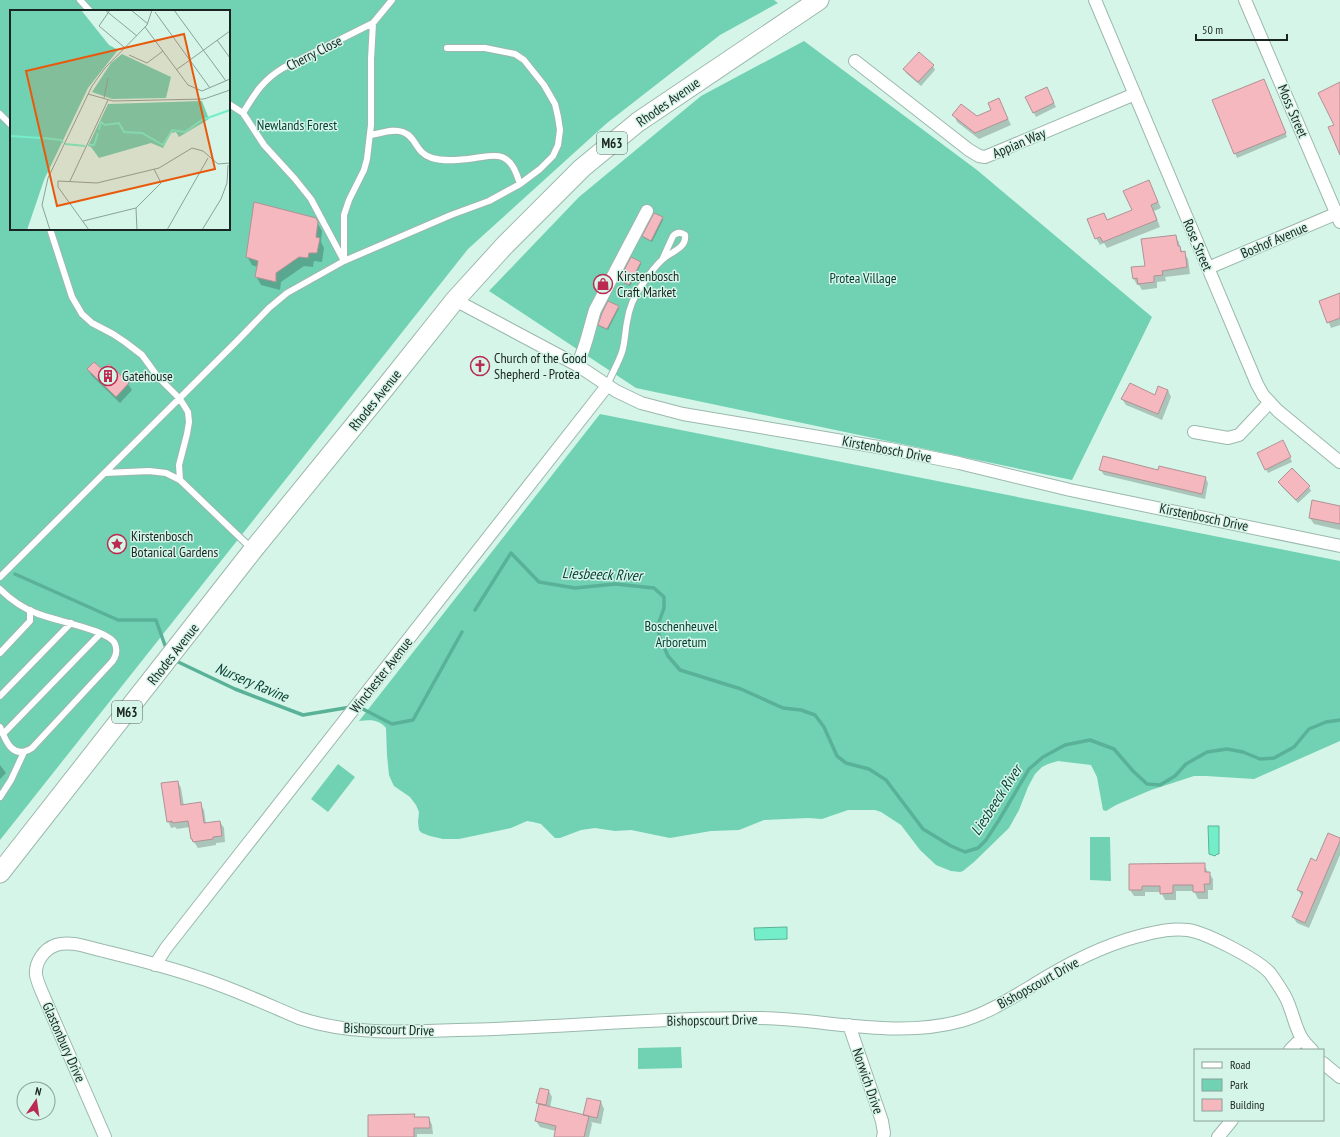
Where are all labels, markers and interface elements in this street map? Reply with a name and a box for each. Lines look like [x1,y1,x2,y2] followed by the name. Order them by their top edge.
[10,10,230,230] inset map
[1196,16,1287,42] scale bar
[1202,22,1223,37] text: 50 m
[283,31,345,75] street label: Cherry Close
[633,73,703,130] street label: Rhodes Avenue
[1274,82,1312,141] street label: Moss Street
[257,116,337,134] park label: Newlands Forest
[990,123,1049,162] street label: Appian Way
[597,132,627,154] road number: M63
[1179,216,1217,274] street label: Rose Street
[1238,218,1310,262] street label: Boshof Avenue
[617,267,679,301] place label: Kirstenbosch Craft Market
[829,269,897,287] park label: Protea Village
[592,273,614,295] shop icon: Kirstenbosch Craft Market
[494,349,587,383] place label: Church of the Good Shepherd - Protea
[469,355,491,377] church icon: Church of the Good Shepherd - Protea
[97,365,119,387] building icon: Gatehouse
[345,366,405,434] street label: Rhodes Avenue
[122,367,173,385] place label: Gatehouse
[841,432,933,467] street label: Kirstenbosch Drive
[1158,499,1250,535] street label: Kirstenbosch Drive
[131,527,218,561] place label: Kirstenbosch Botanical Gardens
[106,533,128,555] place icon: Kirstenbosch Botanical Gardens
[562,563,644,585] water label: Liesbeeck River
[645,617,718,651] park label: Boschenheuvel Arboretum
[143,619,203,689] street label: Rhodes Avenue
[346,633,416,717] street label: Winchester Avenue
[213,658,292,706] water label: Nursery Ravine
[112,701,142,723] road number: M63
[966,760,1027,839] water label: Liesbeeck River
[994,953,1082,1013] street label: Bishopscourt Drive
[38,999,90,1085] street label: Glastonbury Drive
[666,1010,758,1030] street label: Bishopscourt Drive
[343,1018,435,1040] street label: Bishopscourt Drive
[848,1046,888,1116] street label: Norwich Drive
[1194,1049,1324,1121] legend
[1230,1057,1250,1072] text: Road
[1230,1077,1248,1092] text: Park
[16,1081,56,1121] north arrow
[34,1084,43,1099] text: N
[1230,1097,1265,1112] text: Building

